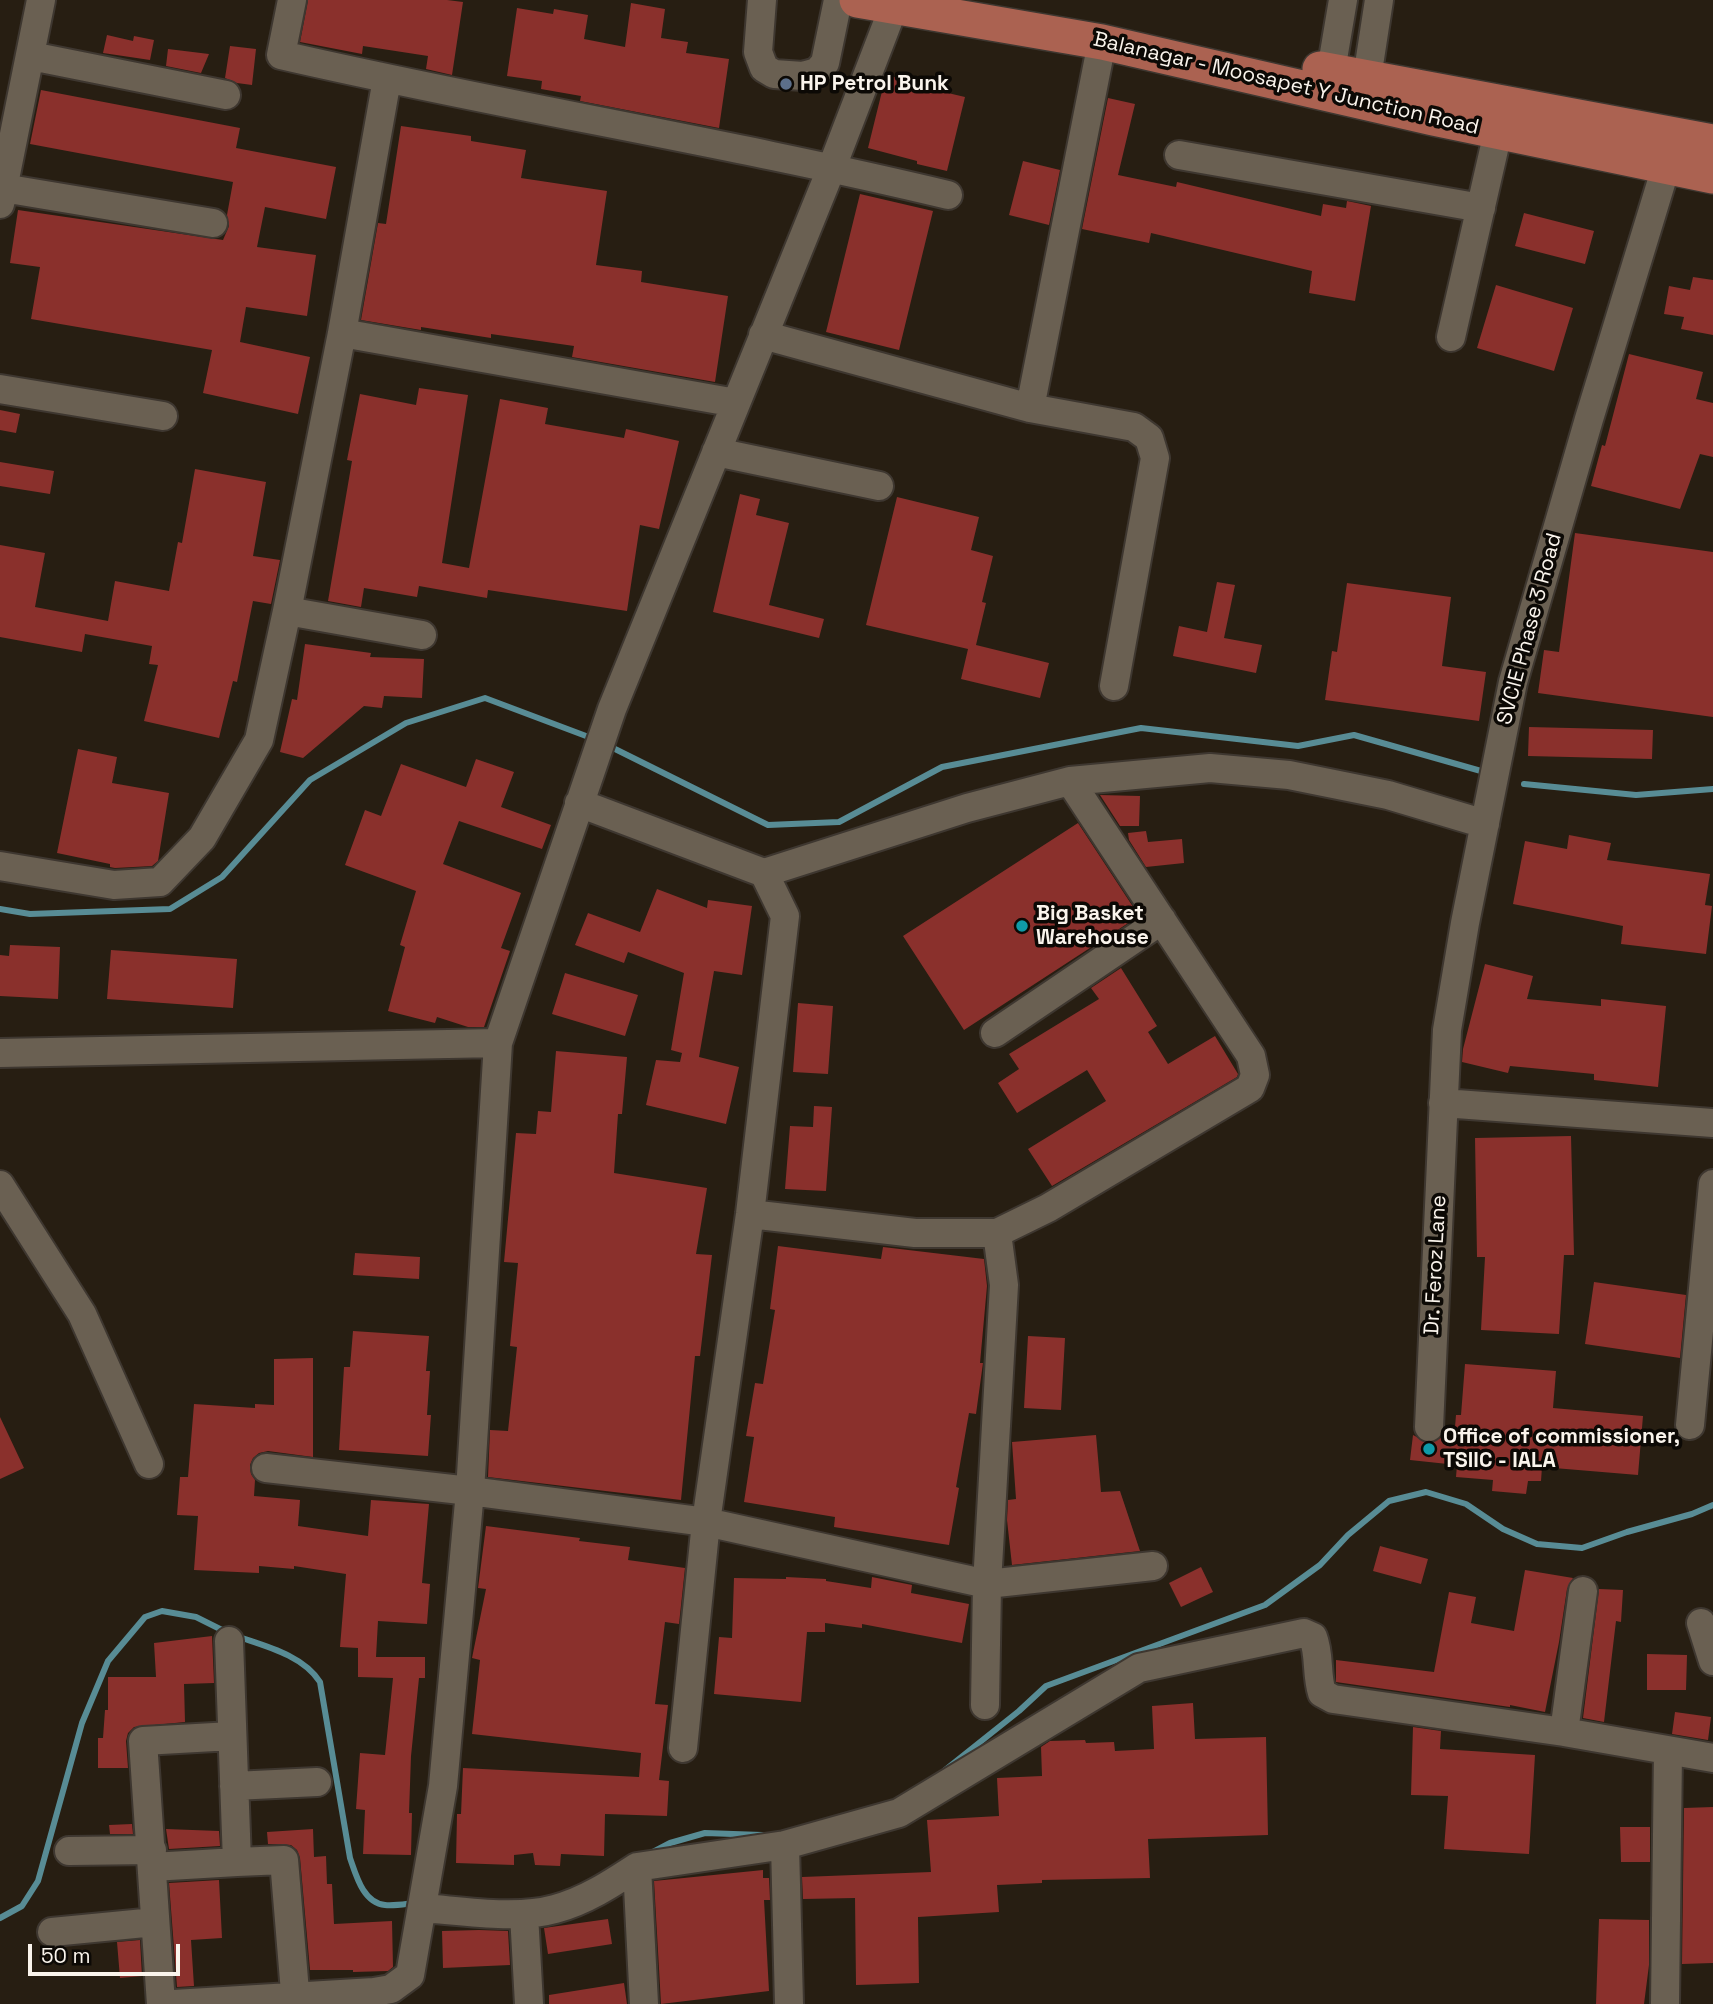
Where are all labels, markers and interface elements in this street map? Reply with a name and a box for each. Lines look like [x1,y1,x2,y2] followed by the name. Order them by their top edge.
[1091,27,1481,141] street label: Balanagar - Moosapet Y Junction Road
[800,71,949,97] place label: HP Petrol Bunk
[778,76,794,92] marker: HP Petrol Bunk
[1492,531,1568,727] street label: SVCIE Phase 3 Road
[1036,901,1149,951] place label: Big Basket Warehouse
[1014,918,1030,934] marker: Big Basket Warehouse
[1420,1194,1452,1336] street label: Dr. Feroz Lane
[1443,1424,1680,1474] place label: Office of commissioner, TSIIC - IALA
[1421,1441,1437,1457] marker: Office of commissioner, TSIIC - IALA
[32,1930,184,1974] scale bar
[41,1942,91,1969] text: 50 m

